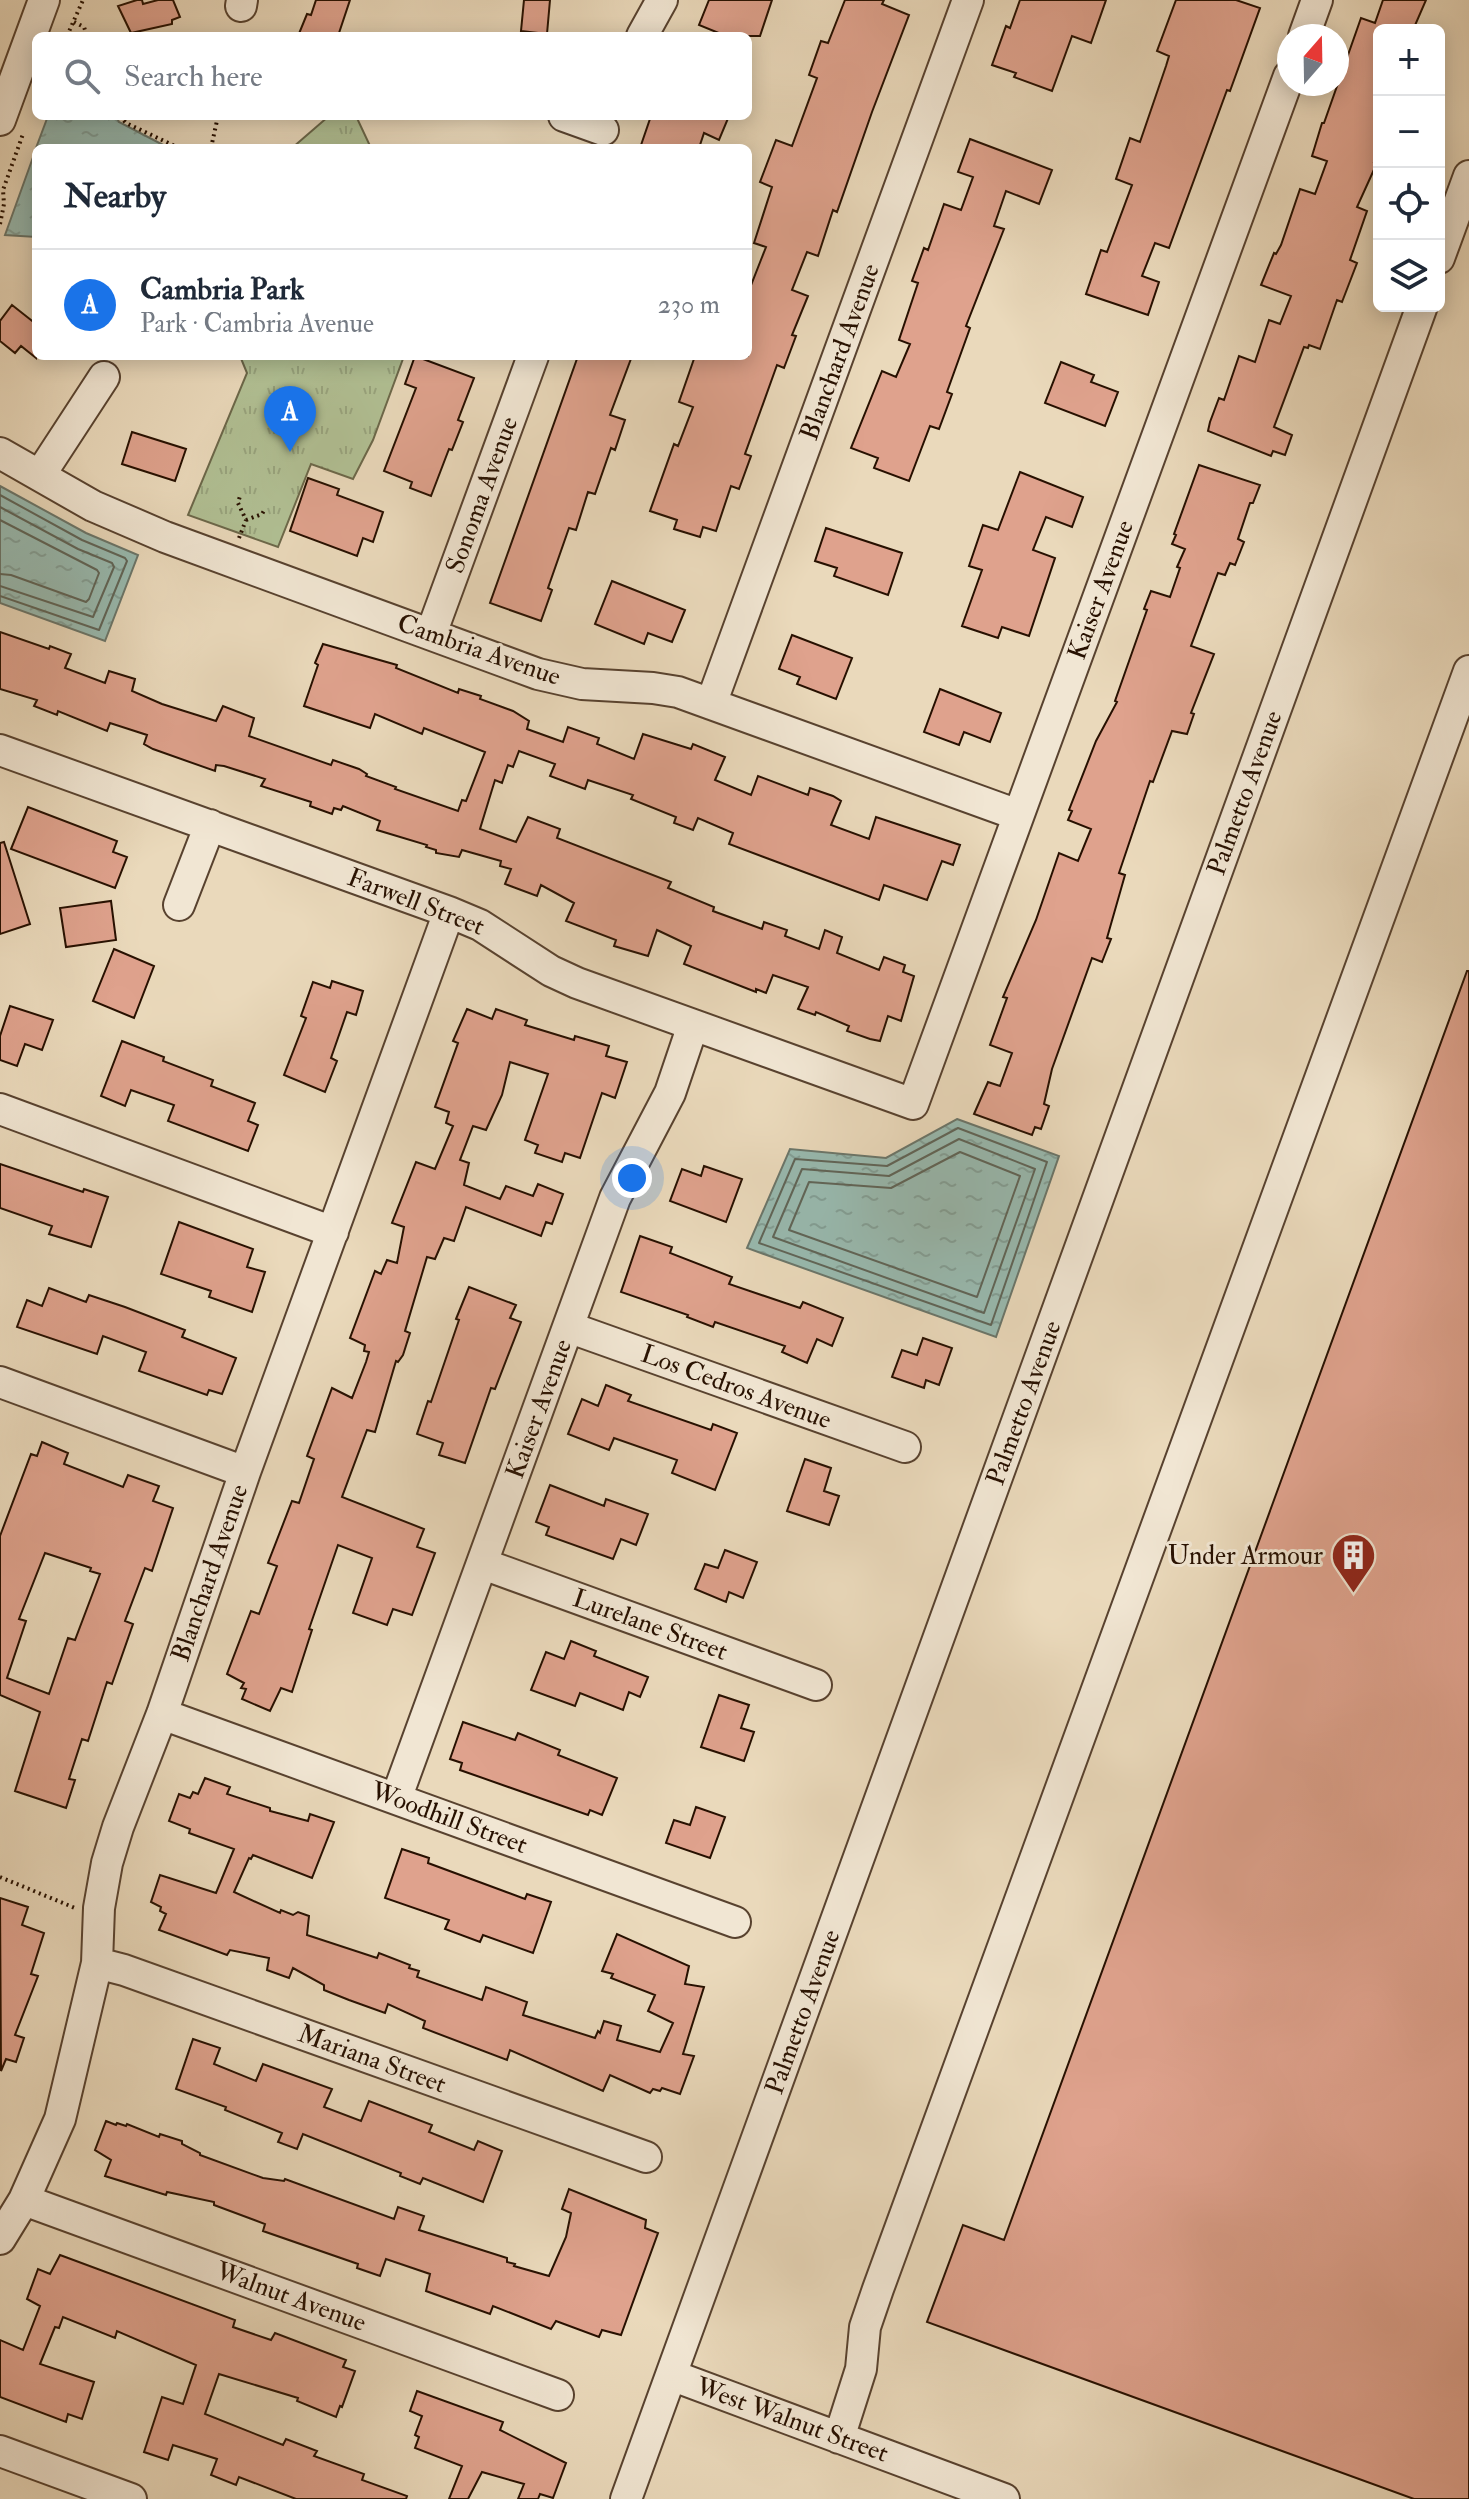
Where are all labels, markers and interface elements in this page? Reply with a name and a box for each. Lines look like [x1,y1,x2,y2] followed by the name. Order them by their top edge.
[1277,24,1349,96] north arrow
[1373,24,1445,312] map controls
[1373,24,1445,96] button: +
[32,32,752,120] search box
[60,54,104,98] icon: search
[124,58,263,95] text: Search here
[1373,96,1445,168] button: −
[1373,168,1445,240] button: locate
[64,175,166,218] text: Nearby
[1373,240,1445,312] button: layers
[793,259,887,445] street label: Blanchard Avenue
[140,271,304,308] text: Cambria Park
[82,289,98,321] text: A
[658,289,720,321] text: 230 m
[140,308,374,340] text: Park · Cambria Avenue
[264,386,316,452] pin: A
[439,412,525,578] street label: Sonoma Avenue
[1061,516,1141,664] street label: Kaiser Avenue
[393,607,565,693] street label: Cambria Avenue
[1200,706,1290,880] street label: Palmetto Avenue
[343,861,489,943] street label: Farwell Street
[612,1158,652,1198] your location
[979,1316,1069,1490] street label: Palmetto Avenue
[499,1335,579,1483] street label: Kaiser Avenue
[636,1338,836,1436] street label: Los Cedros Avenue
[165,1480,255,1666] street label: Blanchard Avenue
[1330,1532,1378,1595] building icon: Under Armour
[1168,1540,1323,1572] place label: Under Armour
[568,1582,732,1668] street label: Lurelane Street
[366,1775,532,1861] street label: Woodhill Street
[758,1925,848,2099] street label: Palmetto Avenue
[294,2017,450,2101] street label: Mariana Street
[211,2255,370,2339] street label: Walnut Avenue
[690,2370,893,2470] street label: West Walnut Street

